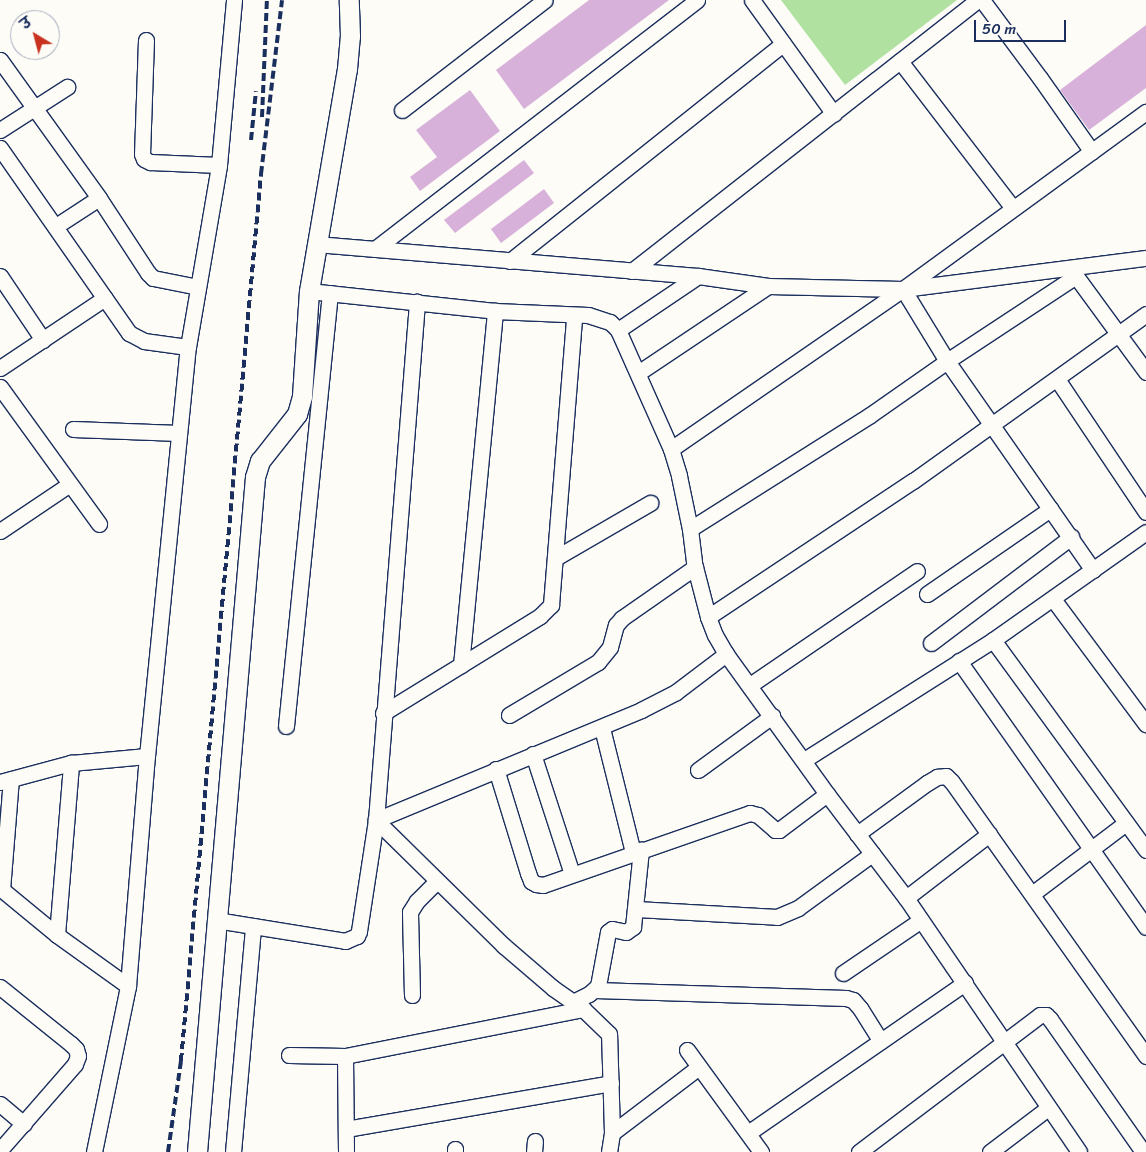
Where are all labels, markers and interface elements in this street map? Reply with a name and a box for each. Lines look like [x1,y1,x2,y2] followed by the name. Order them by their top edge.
[10,10,60,60] north arrow
[976,10,1068,42] scale bar
[15,11,38,36] text: उ
[982,16,1016,42] text: 50 m

